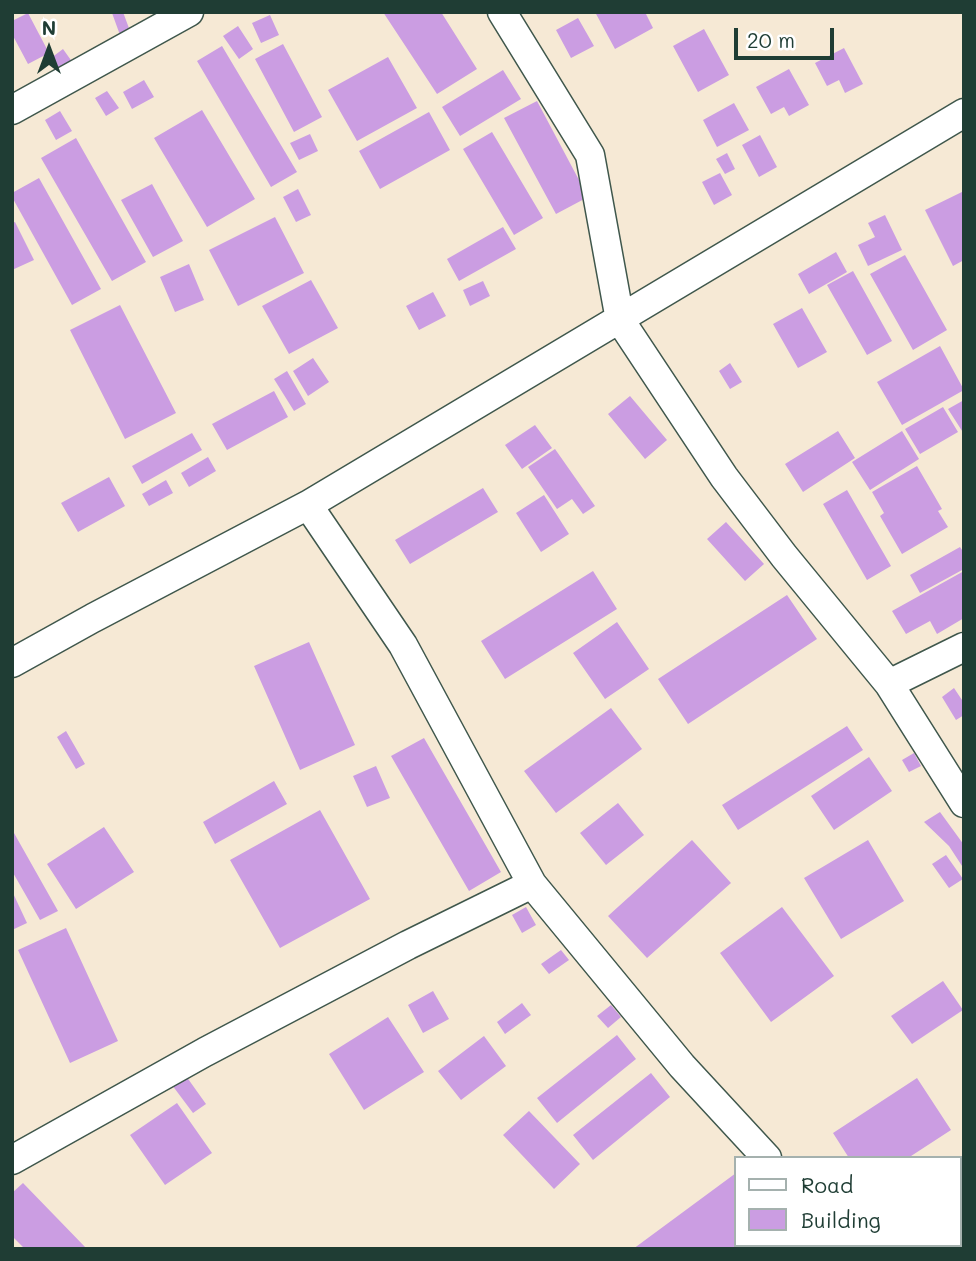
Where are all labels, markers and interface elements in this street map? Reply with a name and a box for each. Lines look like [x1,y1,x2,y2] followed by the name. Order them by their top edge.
[14,14,84,84] north arrow
[738,14,838,58] scale bar
[42,15,56,40] text: N
[747,26,795,53] text: 20 m
[734,1156,962,1247] legend
[801,1171,853,1198] text: Road
[801,1206,881,1233] text: Building

